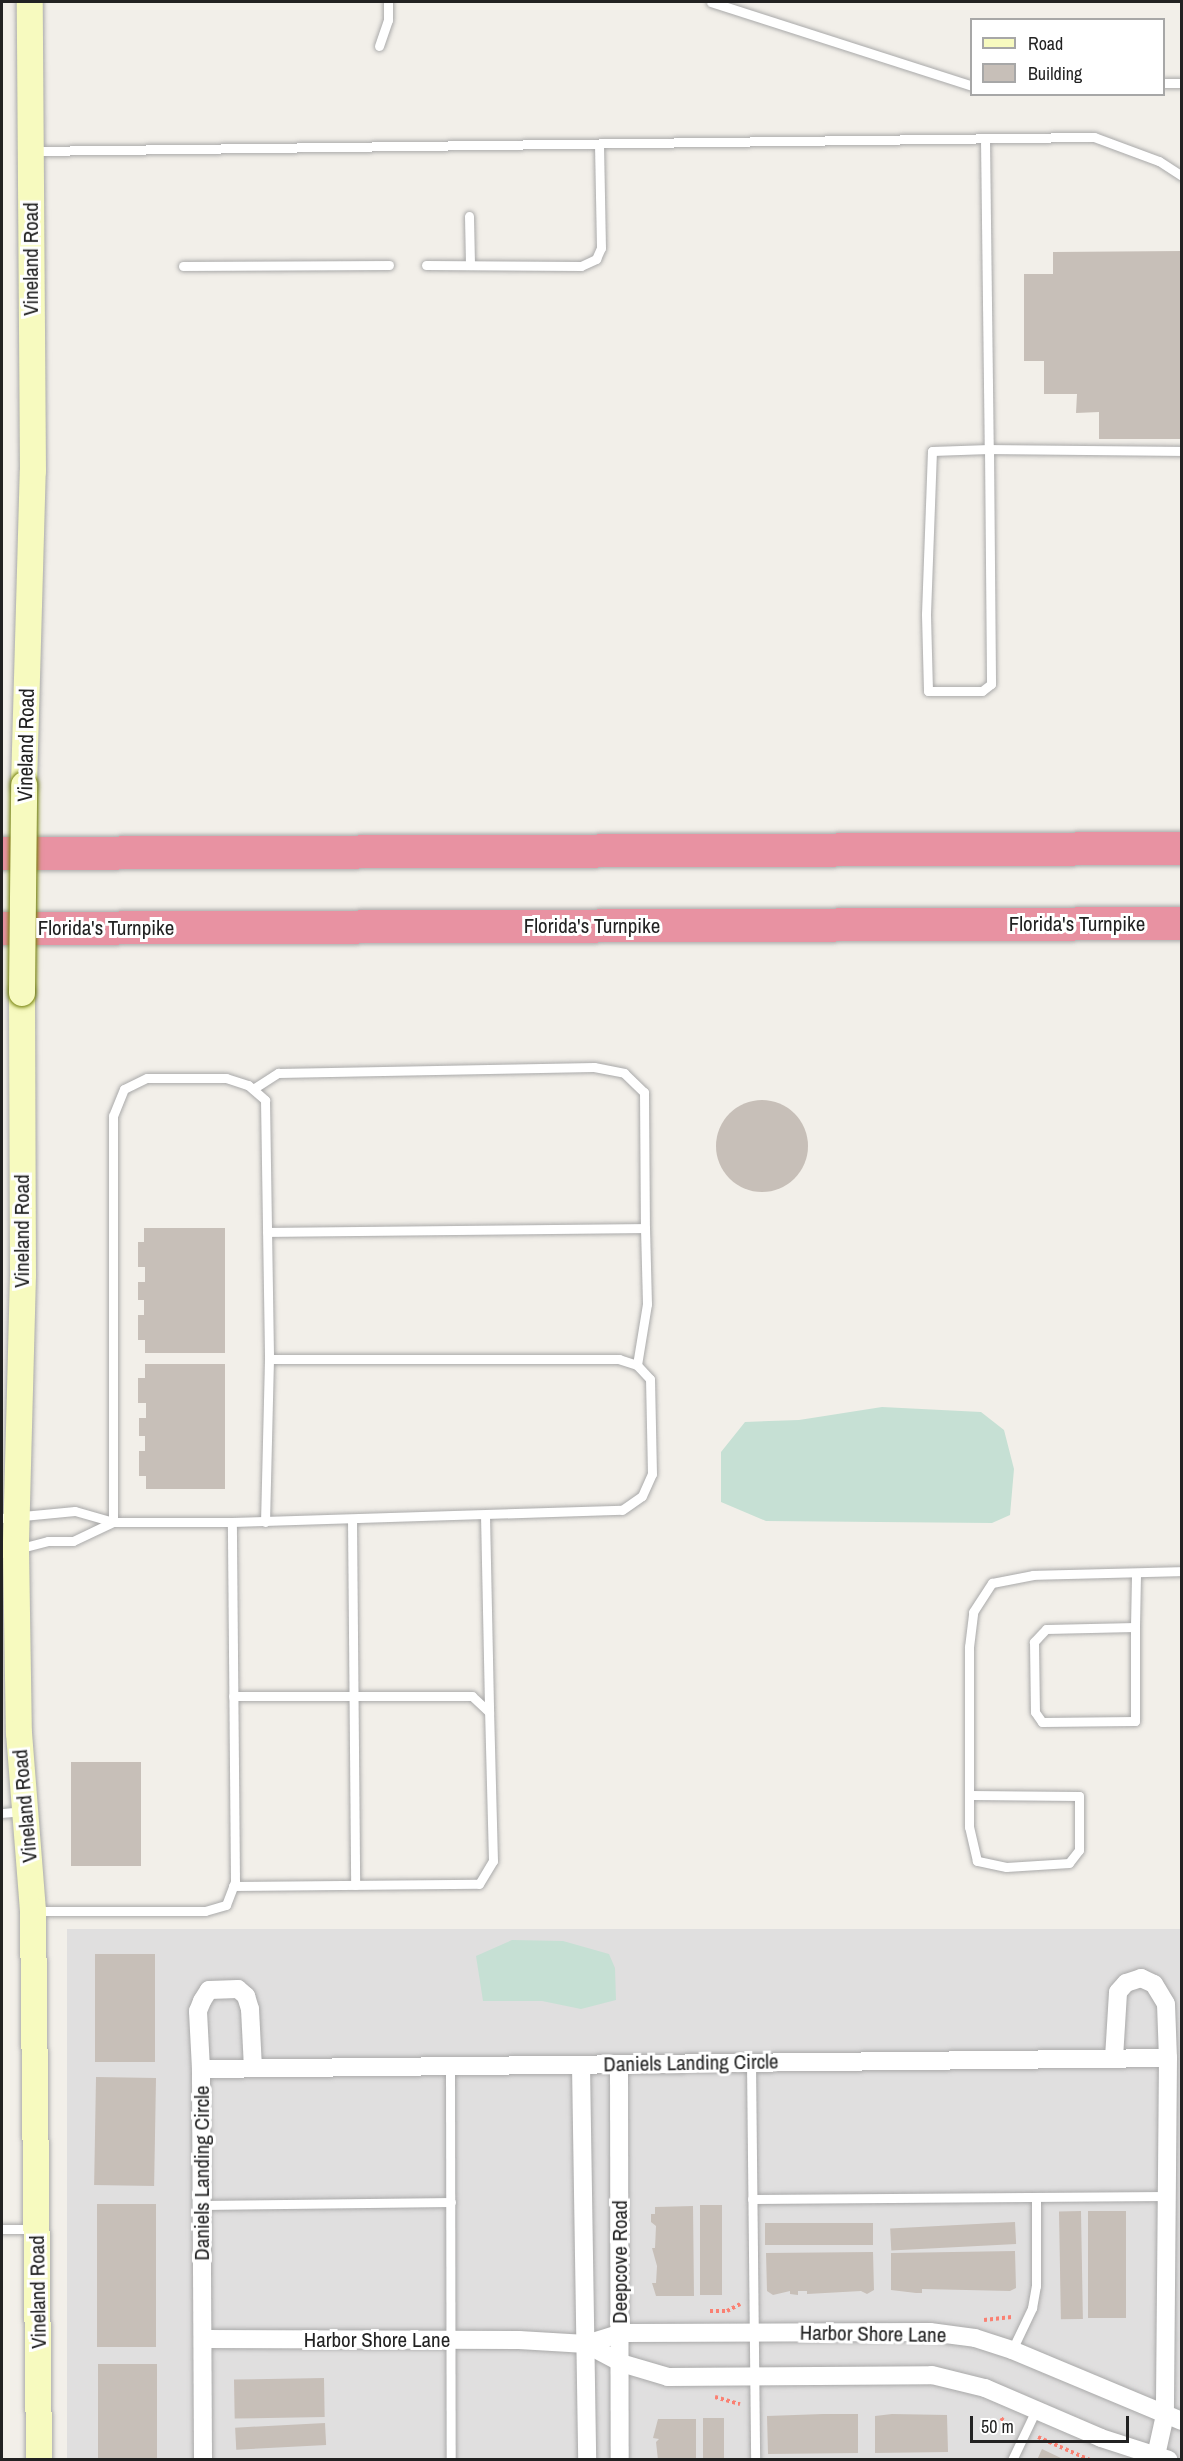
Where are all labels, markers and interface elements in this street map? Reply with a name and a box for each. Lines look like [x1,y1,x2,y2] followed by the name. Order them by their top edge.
[970,18,1165,96] legend
[1028,31,1063,56] text: Road
[1028,61,1082,86] text: Building
[18,202,44,316] street label: Vineland Road
[12,688,40,802] street label: Vineland Road
[1009,911,1145,937] street label: Florida's Turnpike
[524,913,660,939] street label: Florida's Turnpike
[38,915,174,941] street label: Florida's Turnpike
[9,1174,35,1288] street label: Vineland Road
[7,1748,43,1864] street label: Vineland Road
[603,2049,779,2077] street label: Daniels Landing Circle
[189,2085,215,2261] street label: Daniels Landing Circle
[607,2200,633,2324] street label: Deepcove Road
[24,2235,52,2349] street label: Vineland Road
[800,2320,946,2348] street label: Harbor Shore Lane
[304,2327,450,2353] street label: Harbor Shore Lane
[973,2404,1132,2442] scale bar
[981,2414,1014,2439] text: 50 m

